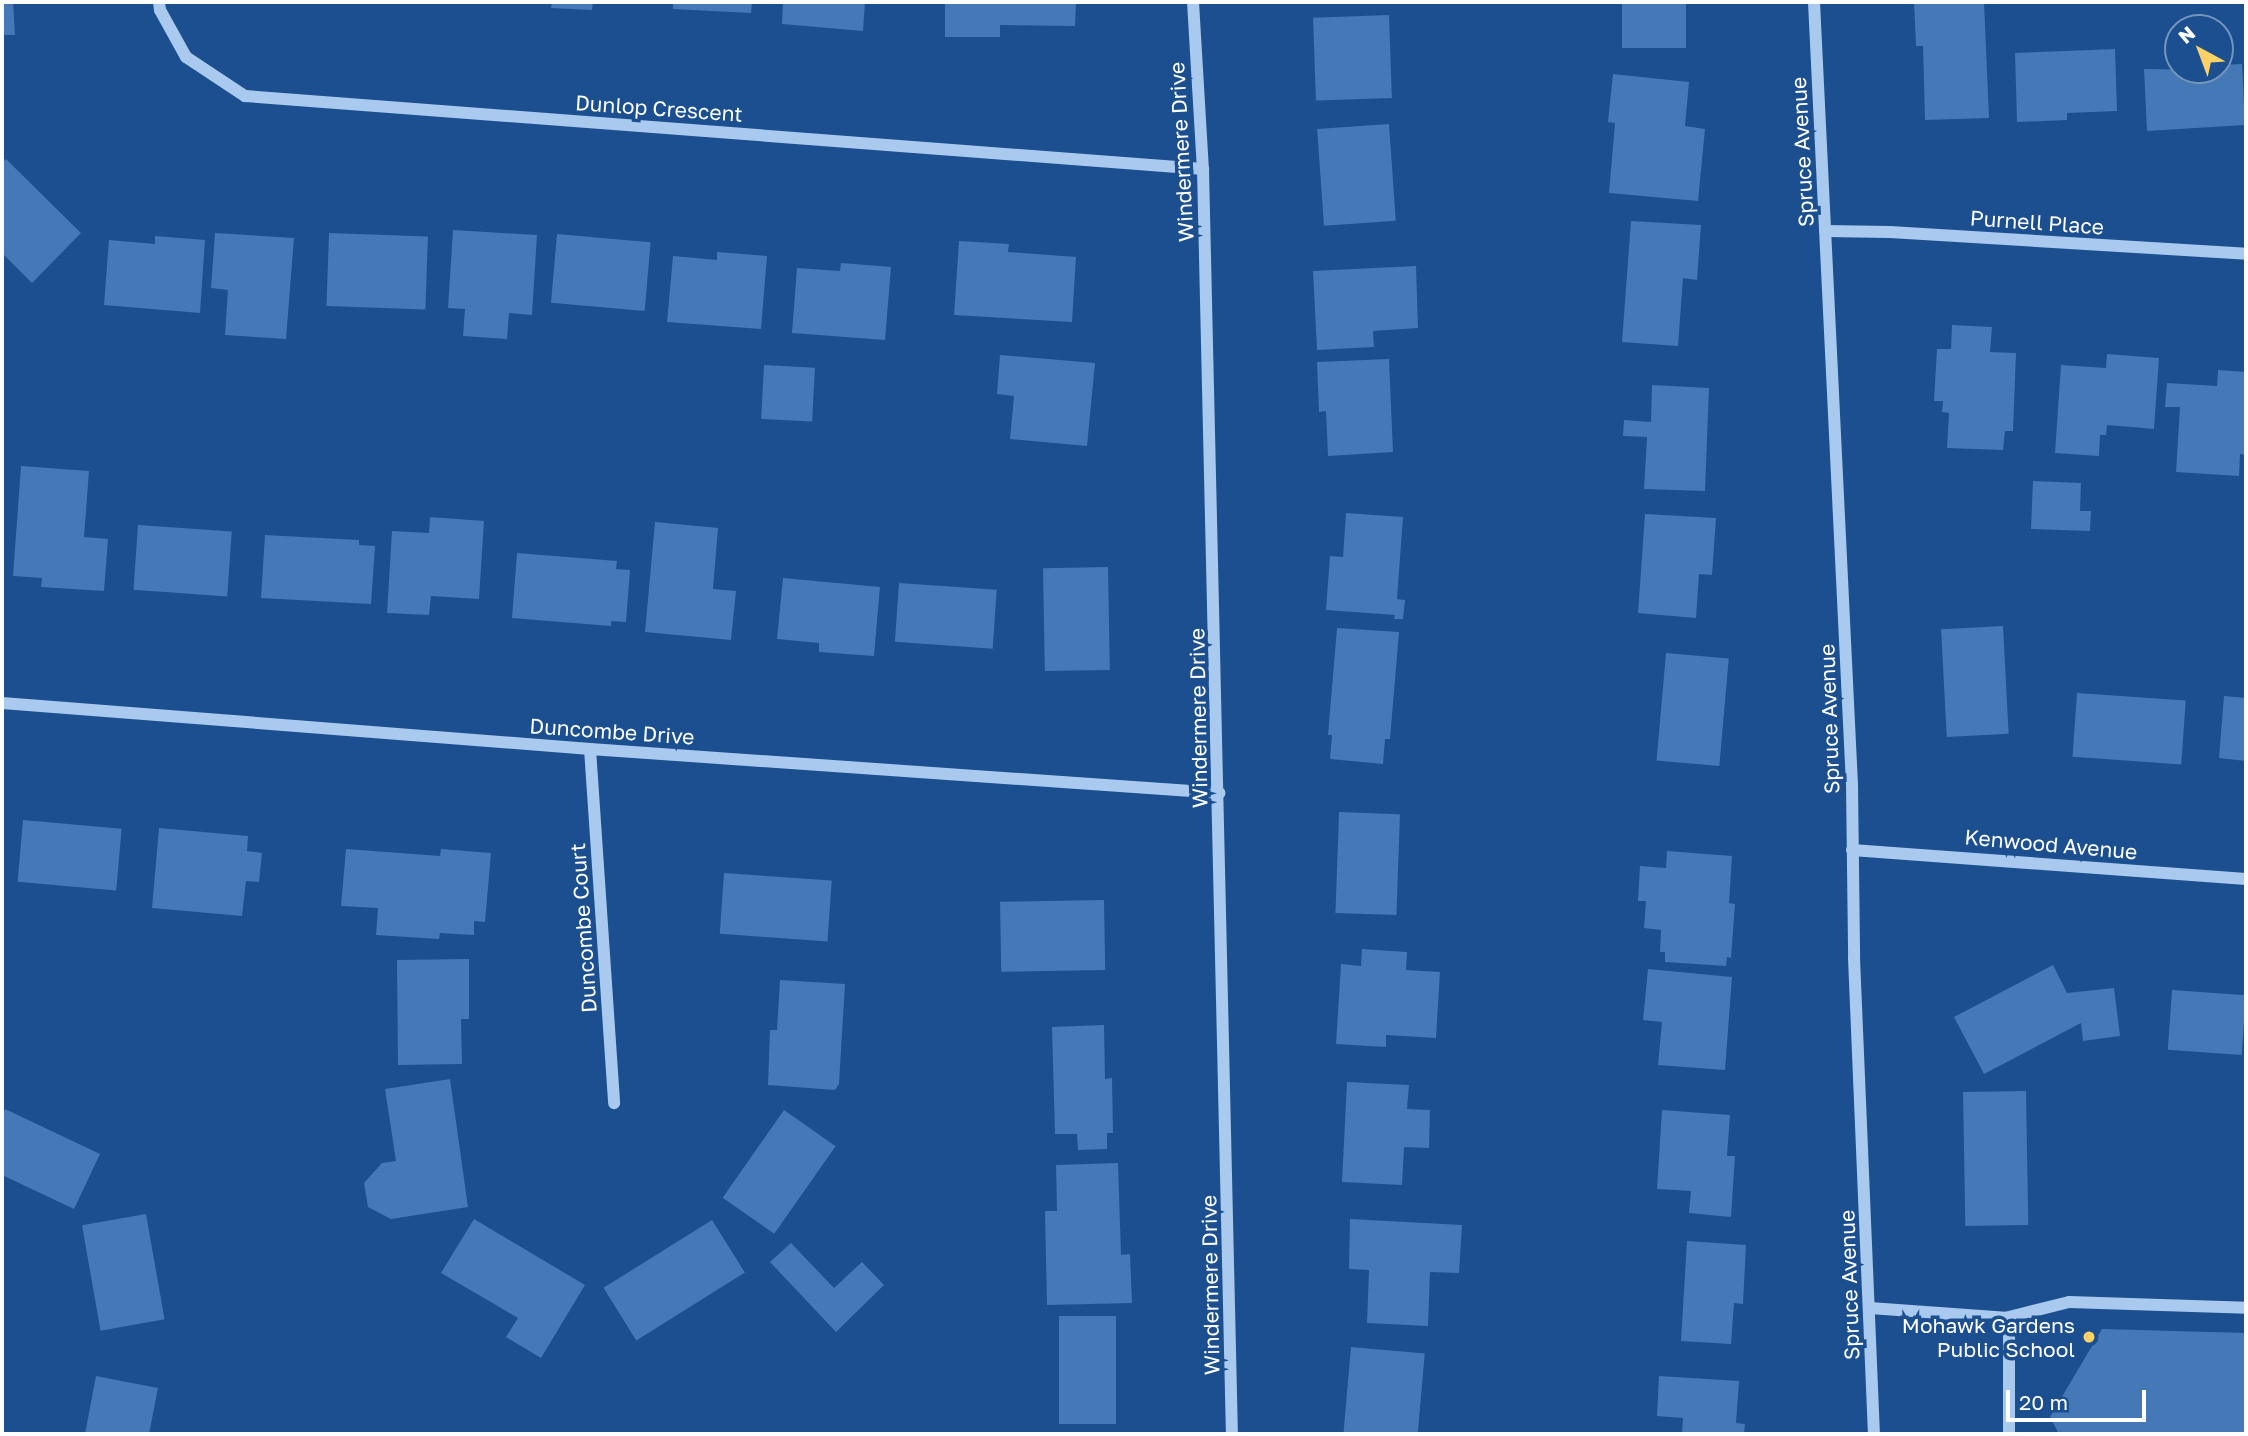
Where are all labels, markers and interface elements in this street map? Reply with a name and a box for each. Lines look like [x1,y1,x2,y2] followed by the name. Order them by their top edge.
[2164,14,2234,84] north arrow
[2173,21,2199,48] text: N
[1164,61,1198,243] street label: Windermere Drive
[1785,76,1819,228] street label: Spruce Avenue
[574,90,744,126] street label: Dunlop Crescent
[1969,205,2105,239] street label: Purnell Place
[1184,628,1212,808] street label: Windermere Drive
[1814,643,1844,795] street label: Spruce Avenue
[529,713,695,749] street label: Duncombe Drive
[1964,824,2138,864] street label: Kenwood Avenue
[565,842,601,1014] street label: Duncombe Court
[1196,1195,1224,1375] street label: Windermere Drive
[1834,1209,1864,1361] street label: Spruce Avenue
[1902,1312,2075,1362] place label: Mohawk Gardens Public School
[2081,1329,2097,1345] marker: Mohawk Gardens Public School
[2010,1376,2150,1420] scale bar
[2019,1389,2068,1415] text: 20 m

